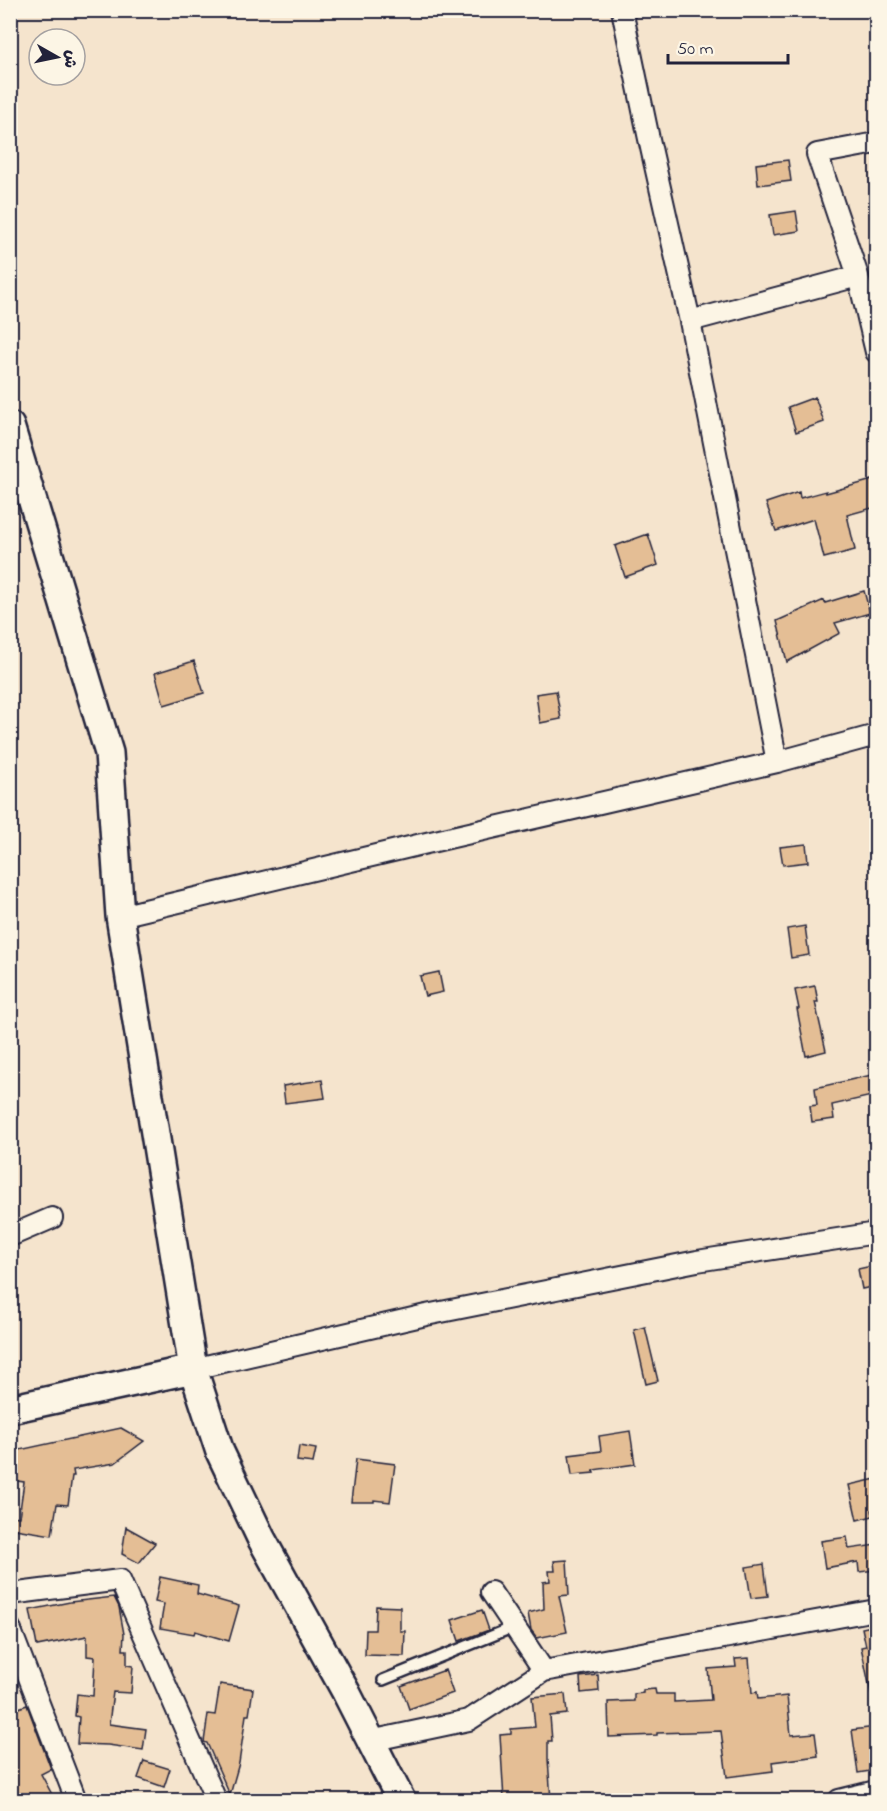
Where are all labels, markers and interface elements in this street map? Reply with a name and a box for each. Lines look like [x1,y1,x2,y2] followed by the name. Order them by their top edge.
[27,27,87,87] north arrow
[668,27,788,65] scale bar
[677,37,714,63] text: 50 m
[57,48,83,70] text: ش

